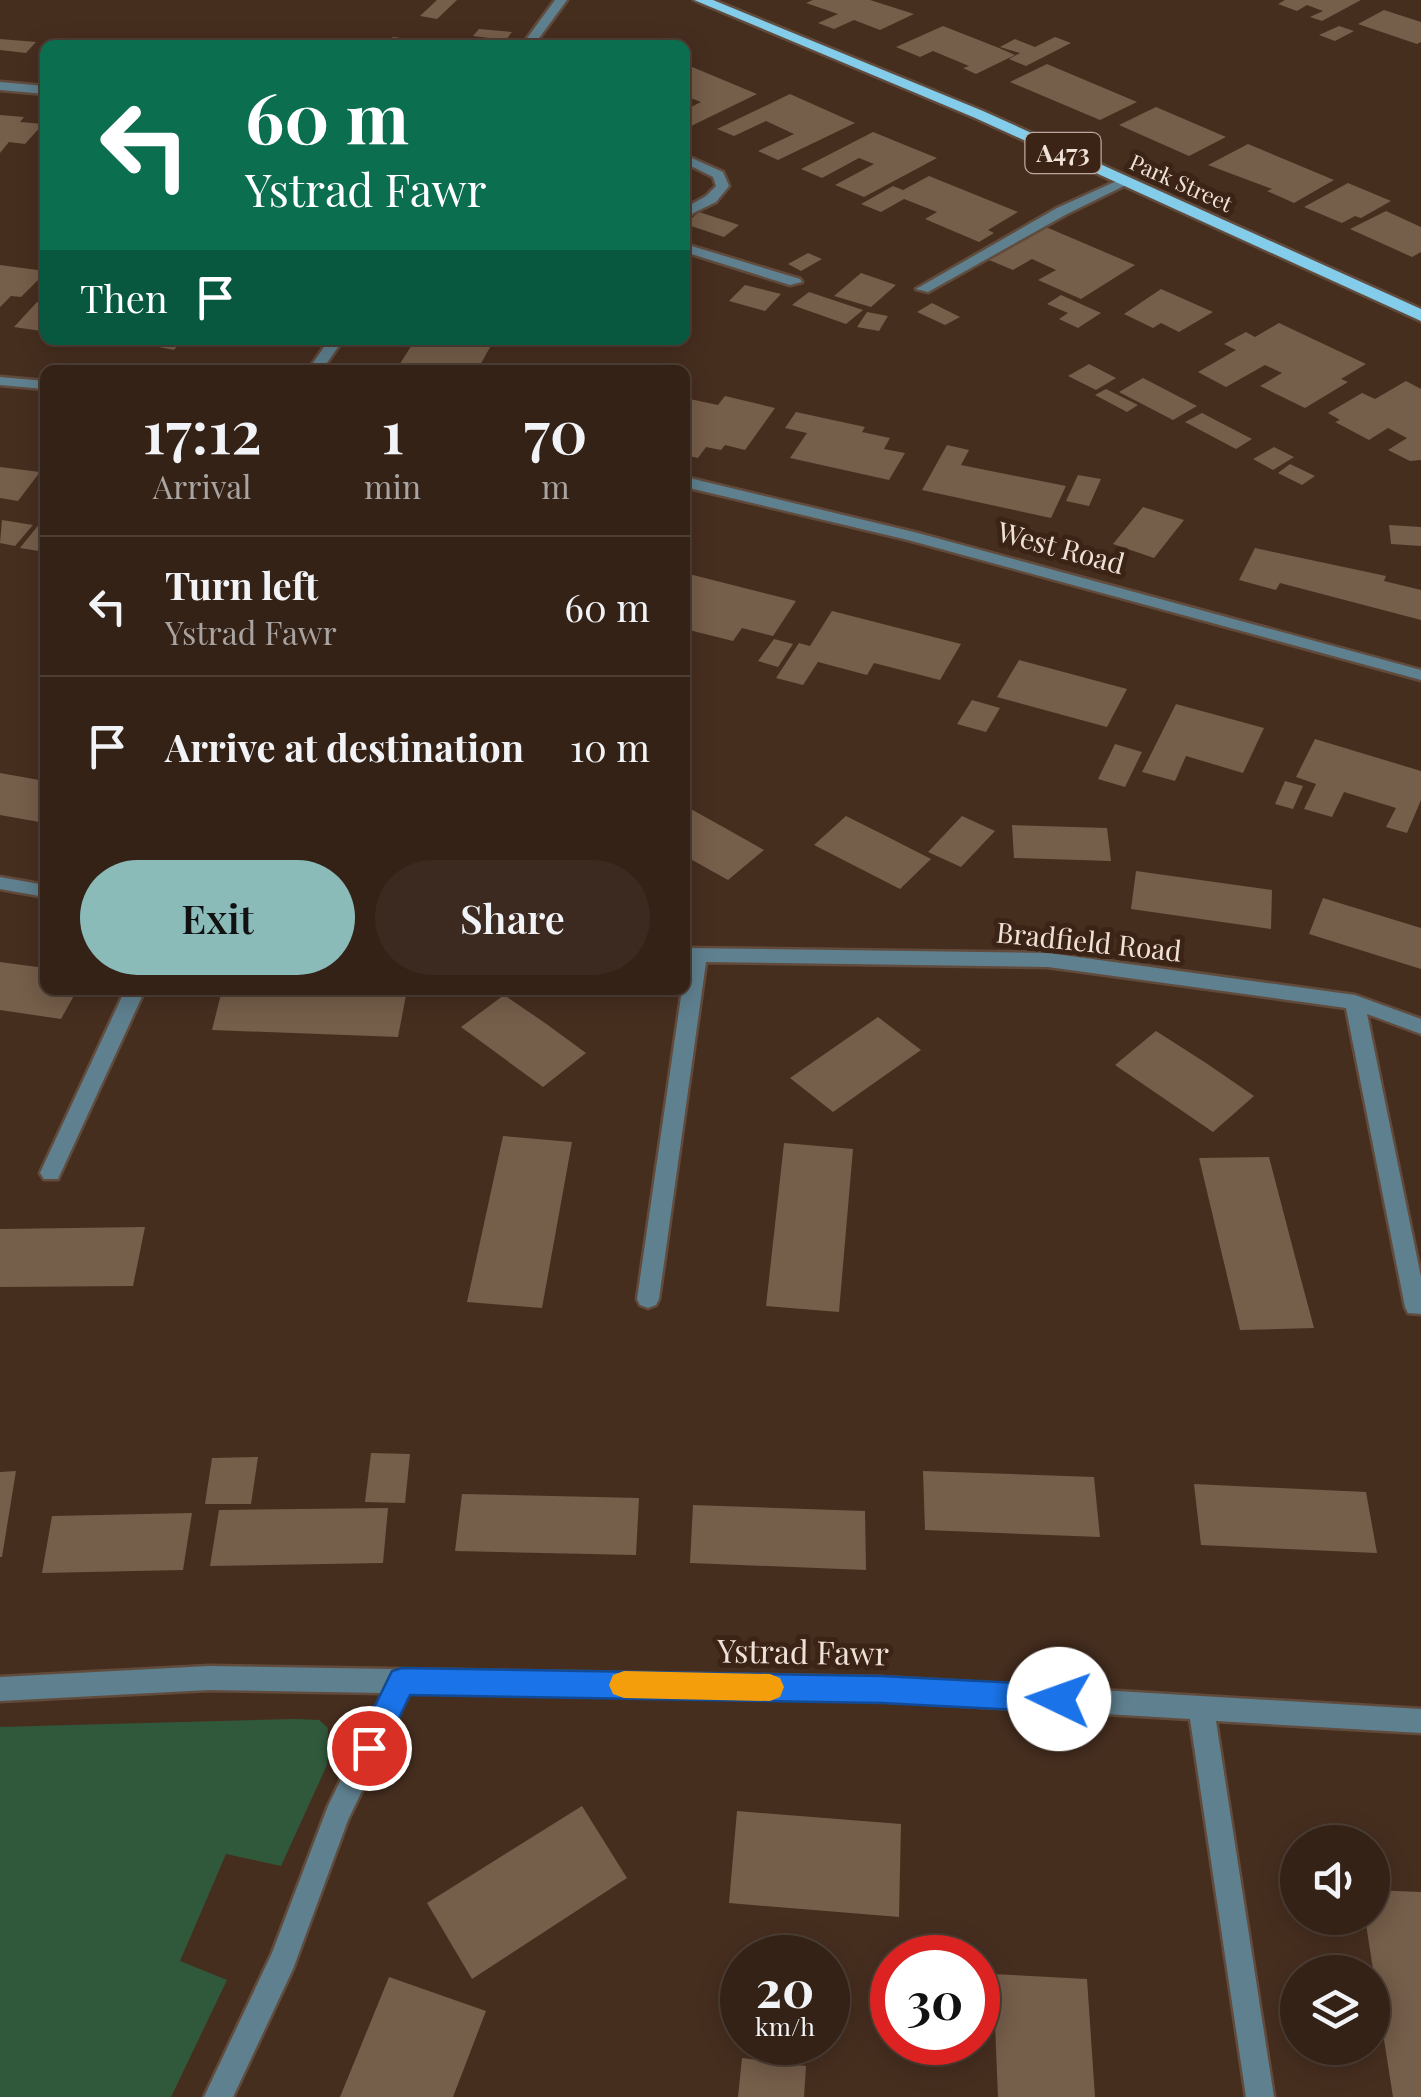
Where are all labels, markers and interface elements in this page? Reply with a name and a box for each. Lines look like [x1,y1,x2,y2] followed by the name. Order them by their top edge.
[245,68,409,162] text: 60 m
[80,80,210,210] icon: left
[1026,133,1100,173] road number: A473
[1125,146,1239,219] street label: Park Street
[245,158,487,218] text: Ystrad Fawr
[188,270,243,325] icon: arrive
[80,272,168,323] text: Then
[142,389,262,469] text: 17:12
[381,389,404,469] text: 1
[523,389,588,469] text: 70
[153,464,251,507] text: Arrival
[364,464,421,507] text: min
[541,464,570,507] text: m
[993,512,1129,581] street label: West Road
[165,559,318,610] text: Turn left
[80,579,135,634] icon: left
[564,581,650,632] text: 60 m
[165,610,337,653] text: Ystrad Fawr
[80,719,135,774] icon: arrive
[165,721,524,772] text: Arrive at destination
[570,721,650,772] text: 10 m
[80,860,355,975] button: Exit
[375,860,650,975] button: Share
[995,912,1184,969] street label: Bradfield Road
[716,1627,889,1673] street label: Ystrad Fawr
[1007,1647,1111,1751] position arrow
[327,1706,412,1791] pin
[342,1721,397,1776] icon: arrive
[1280,1825,1390,2065] map controls
[1280,1825,1390,1935] button: sound
[870,1935,1000,2065] speed limit sign: 30
[756,1954,814,2021] text: 20
[1280,1955,1390,2065] button: layers
[755,2009,815,2042] text: km/h

